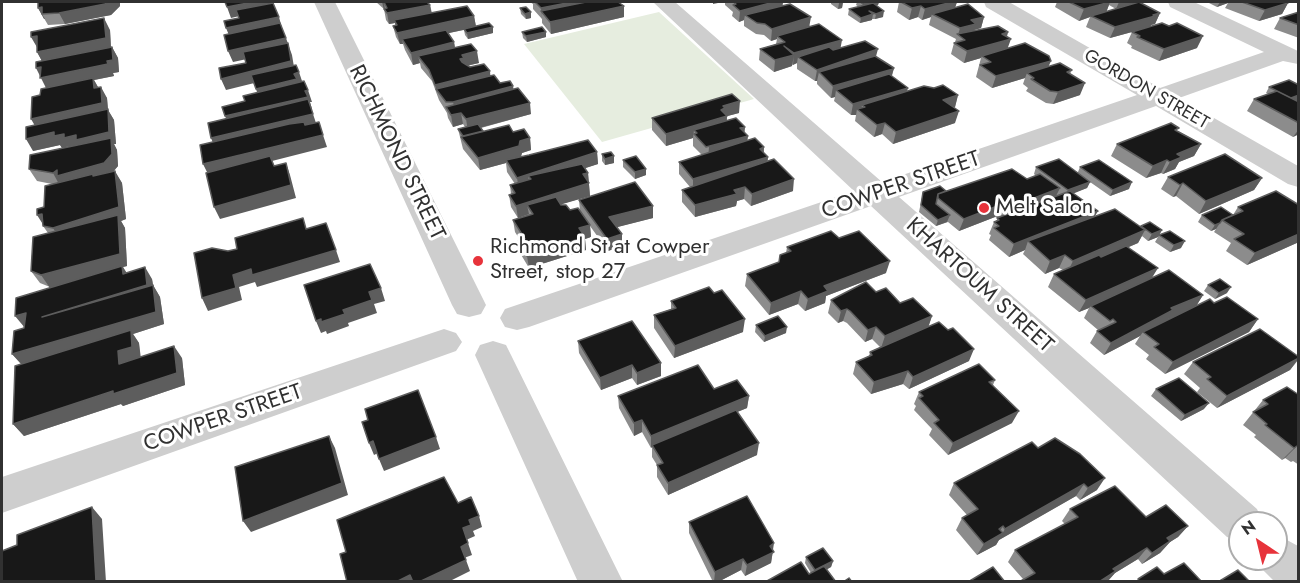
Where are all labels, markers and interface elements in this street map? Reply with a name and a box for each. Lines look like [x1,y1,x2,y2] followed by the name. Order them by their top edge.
[1080,46,1212,134] street label: GORDON STREET
[342,61,450,245] street label: RICHMOND STREET
[818,147,984,225] street label: COWPER STREET
[996,195,1093,221] place label: Melt Salon
[977,201,991,215] marker: Melt Salon
[900,213,1058,359] street label: KHARTOUM STREET
[490,235,709,286] place label: Richmond St at Cowper Street, stop 27
[471,254,485,268] marker: Richmond St at Cowper Street, stop 27
[140,380,306,458] street label: COWPER STREET
[1228,511,1288,571] north arrow
[1237,514,1260,541] text: N

